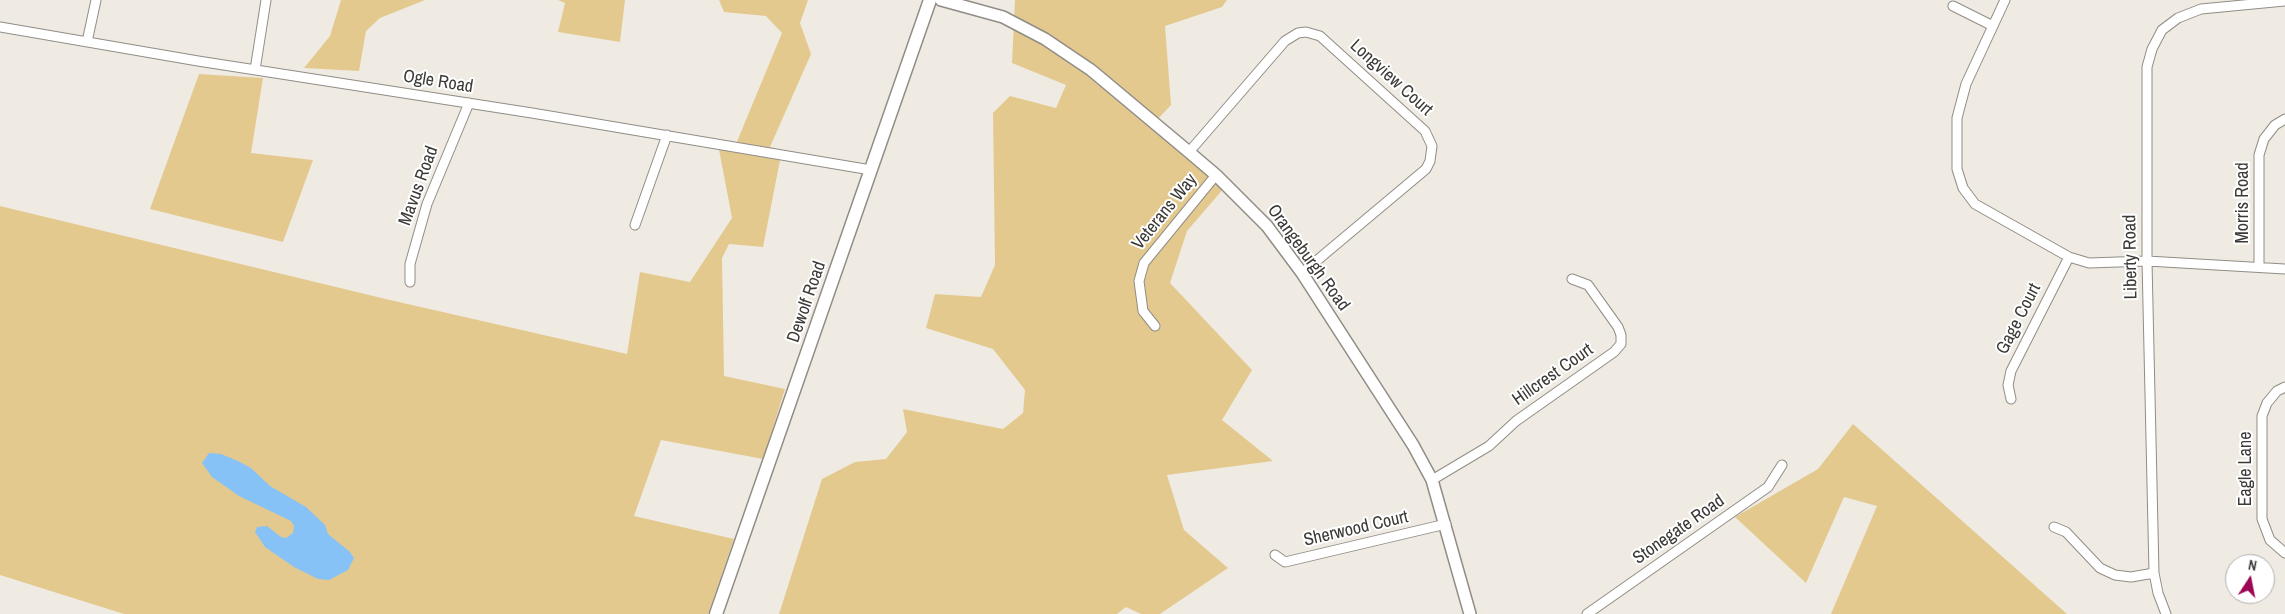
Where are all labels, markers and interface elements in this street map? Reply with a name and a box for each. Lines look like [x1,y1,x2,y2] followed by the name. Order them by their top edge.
[1345,35,1437,121] street label: Longview Court
[401,66,475,98] street label: Ogle Road
[395,143,443,229] street label: Mavus Road
[2232,162,2254,244] street label: Morris Road
[1128,170,1202,254] street label: Veterans Way
[1262,201,1354,315] street label: Orangeburgh Road
[2119,215,2143,299] street label: Liberty Road
[783,259,831,345] street label: Dewolf Road
[1992,280,2046,358] street label: Gage Court
[1509,339,1597,411] street label: Hillcrest Court
[2235,432,2257,506] street label: Eagle Lane
[1629,491,1729,569] street label: Stonegate Road
[1302,506,1410,552] street label: Sherwood Court
[2225,554,2275,604] north arrow
[2247,556,2258,575] text: N

